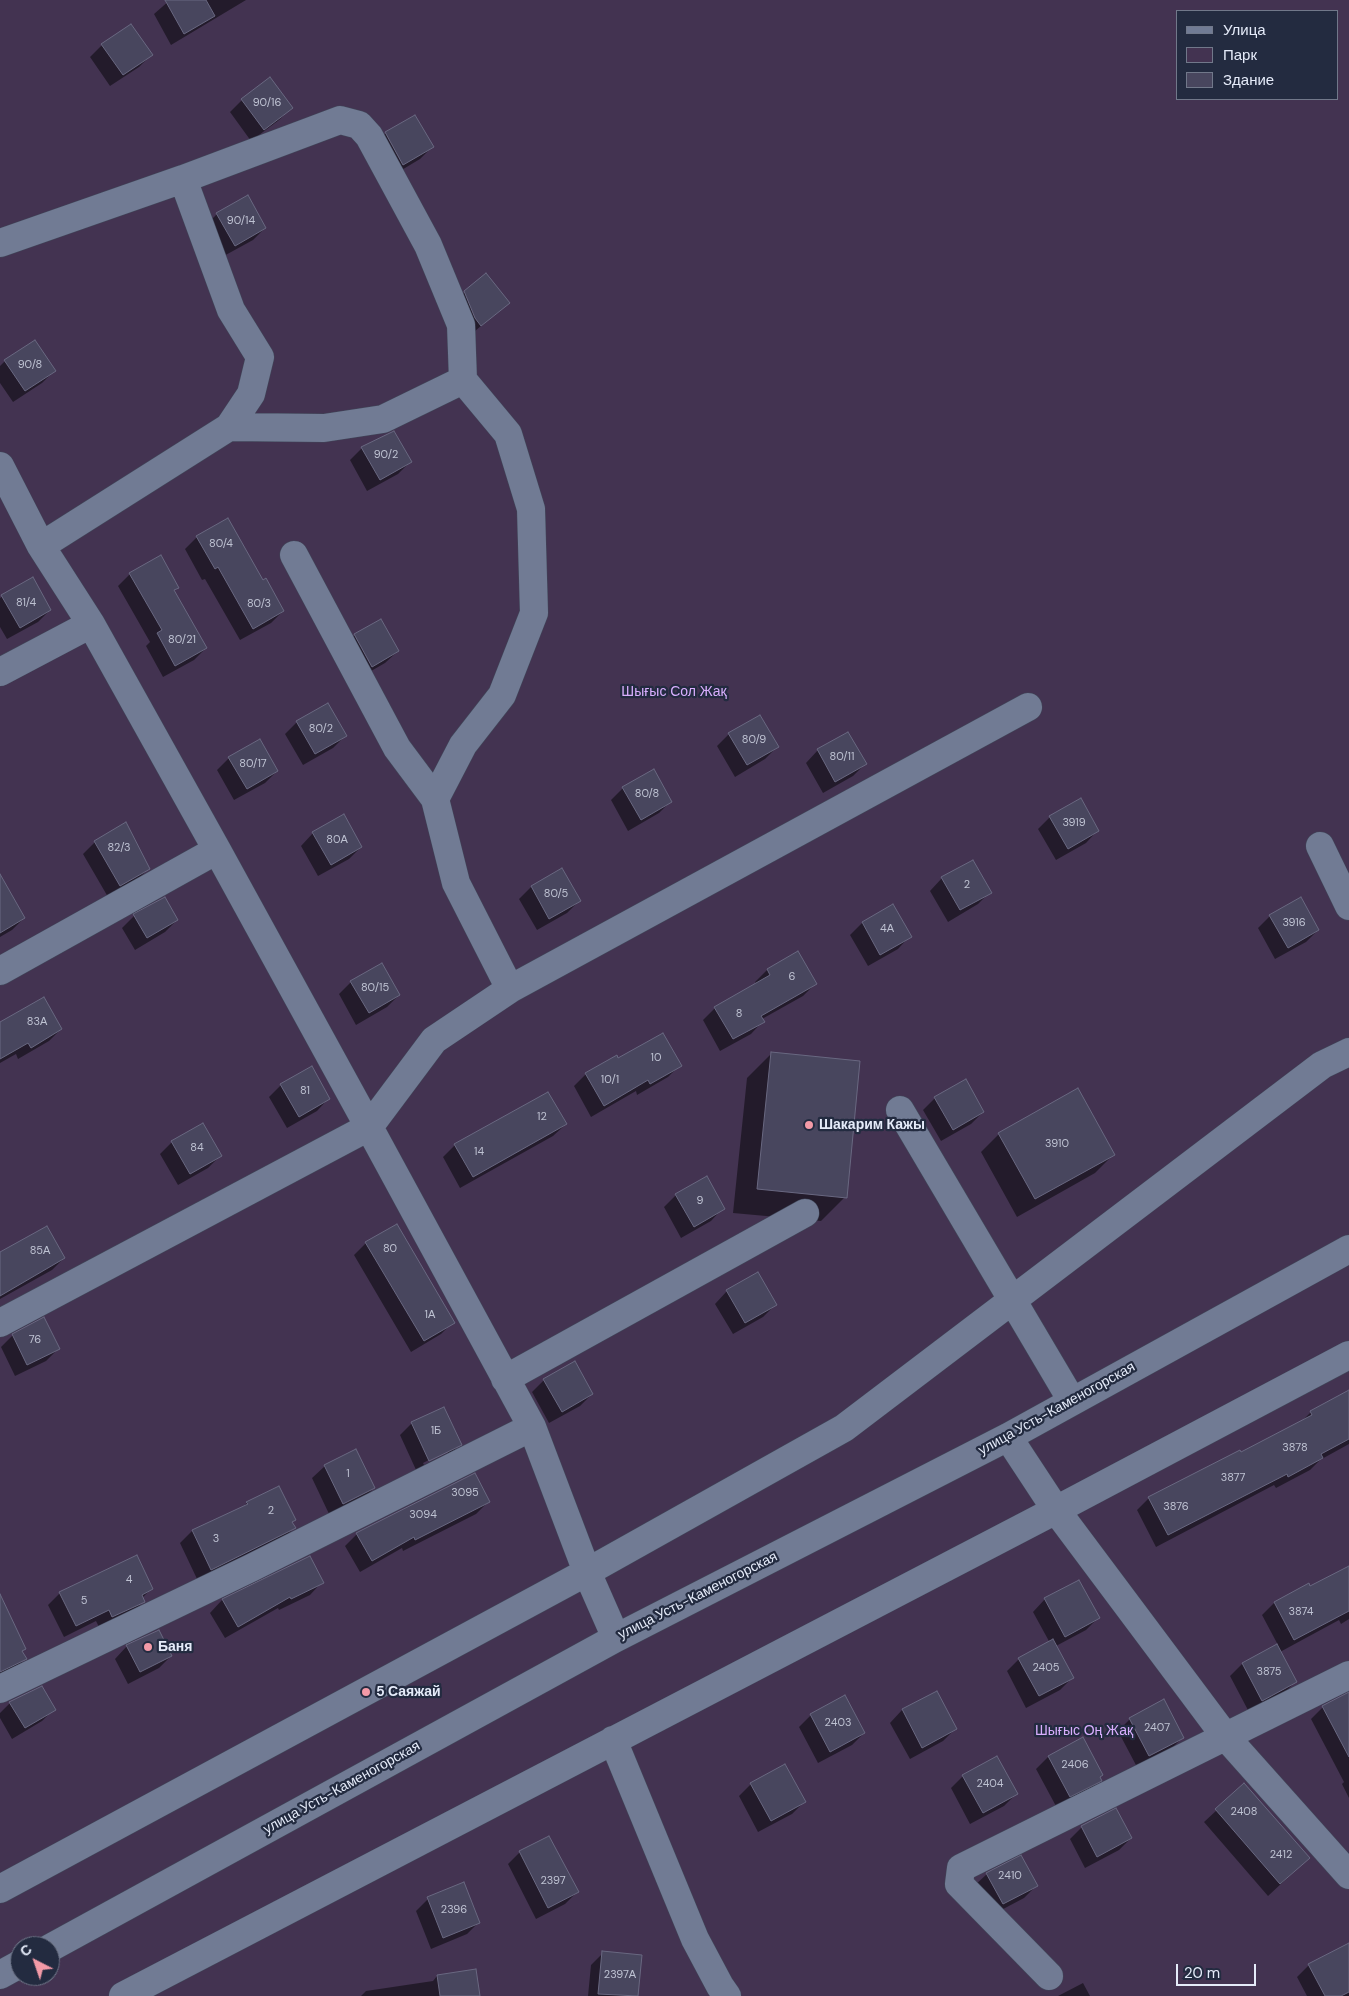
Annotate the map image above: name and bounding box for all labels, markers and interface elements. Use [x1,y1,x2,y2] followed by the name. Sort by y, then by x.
[1176,10,1339,100] legend
[1223,20,1266,40] text: Улица
[1223,45,1257,65] text: Парк
[1223,70,1274,90] text: Здание
[253,96,281,110] house number: 90/16
[227,214,255,228] house number: 90/14
[18,358,42,372] house number: 90/8
[374,448,398,462] house number: 90/2
[209,537,233,551] house number: 80/4
[16,596,36,610] house number: 81/4
[247,597,271,611] house number: 80/3
[168,633,196,647] house number: 80/21
[621,684,727,700] park label: Шығыс Сол Жақ
[309,722,333,736] house number: 80/2
[742,733,766,747] house number: 80/9
[830,750,854,764] house number: 80/11
[239,757,267,771] house number: 80/17
[635,787,659,801] house number: 80/8
[1062,816,1086,830] house number: 3919
[326,833,348,847] house number: 80А
[107,841,131,855] house number: 82/3
[964,878,970,892] house number: 2
[544,887,568,901] house number: 80/5
[1282,916,1306,930] house number: 3916
[880,922,894,936] house number: 4А
[789,970,795,984] house number: 6
[361,981,389,995] house number: 80/15
[736,1007,742,1021] house number: 8
[27,1015,47,1029] house number: 83А
[651,1051,661,1065] house number: 10
[601,1073,619,1087] house number: 10/1
[300,1084,310,1098] house number: 81
[537,1110,547,1124] house number: 12
[819,1117,925,1133] place label: Шакарим Кажы
[803,1119,815,1131] marker: Шакарим Кажы
[1045,1137,1069,1151] house number: 3910
[190,1141,204,1155] house number: 84
[474,1145,484,1159] house number: 14
[697,1194,703,1208] house number: 9
[383,1242,397,1256] house number: 80
[30,1244,50,1258] house number: 85А
[425,1308,435,1322] house number: 1А
[29,1333,41,1347] house number: 76
[976,1359,1138,1459] street label: улица Усть-Каменогорская
[431,1424,441,1438] house number: 1Б
[1282,1441,1308,1455] house number: 3878
[346,1467,350,1481] house number: 1
[1221,1471,1245,1485] house number: 3877
[451,1486,479,1500] house number: 3095
[1163,1500,1189,1514] house number: 3876
[268,1504,274,1518] house number: 2
[409,1508,437,1522] house number: 3094
[213,1532,219,1546] house number: 3
[616,1548,780,1644] street label: улица Усть-Каменогорская
[126,1573,132,1587] house number: 4
[81,1594,87,1608] house number: 5
[1289,1605,1313,1619] house number: 3874
[158,1639,192,1655] place label: Баня
[142,1641,154,1653] marker: Баня
[1032,1661,1060,1675] house number: 2405
[1256,1665,1282,1679] house number: 3875
[376,1684,441,1700] place label: 5 Саяжай
[360,1686,372,1698] marker: 5 Саяжай
[825,1716,851,1730] house number: 2403
[1144,1721,1170,1735] house number: 2407
[1035,1723,1133,1739] park label: Шығыс Оң Жақ
[261,1738,423,1838] street label: улица Усть-Каменогорская
[1061,1758,1089,1772] house number: 2406
[976,1777,1004,1791] house number: 2404
[1230,1805,1258,1819] house number: 2408
[1270,1848,1292,1862] house number: 2412
[998,1869,1022,1883] house number: 2410
[540,1874,566,1888] house number: 2397
[441,1903,467,1917] house number: 2396
[10,1936,60,1986] north arrow
[16,1940,36,1961] text: С
[1179,1954,1259,1986] scale bar
[1184,1963,1220,1983] text: 20 m
[604,1968,636,1982] house number: 2397А

